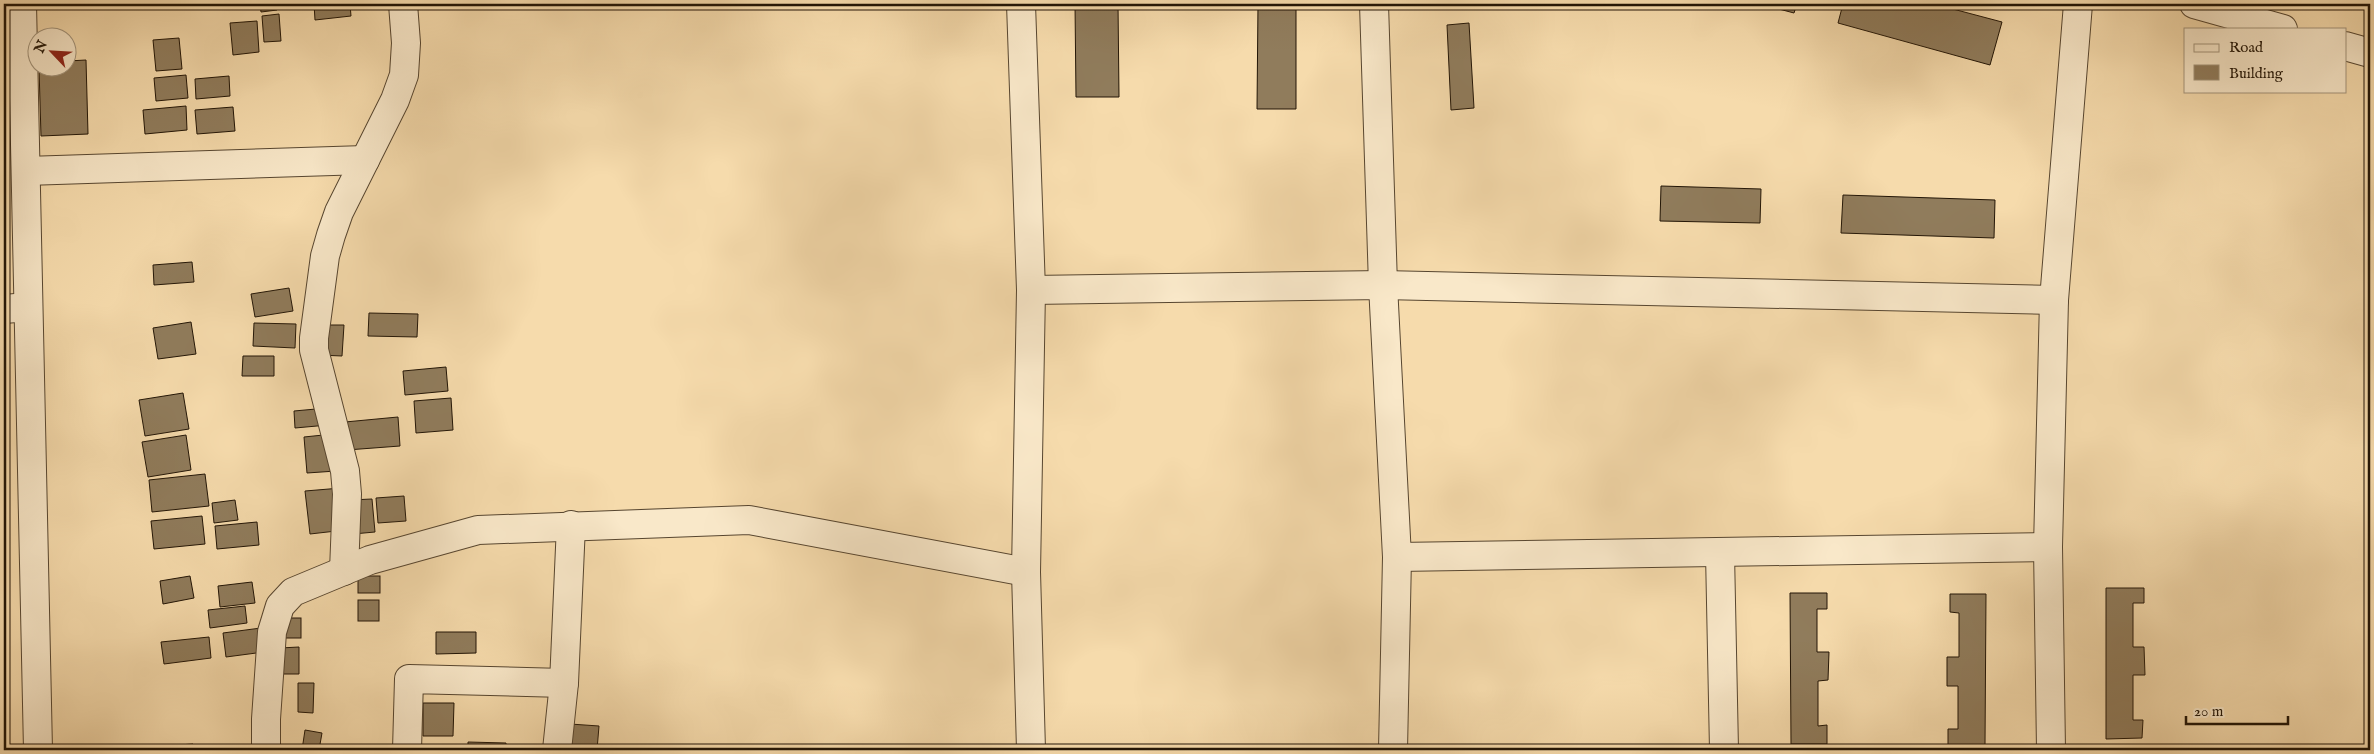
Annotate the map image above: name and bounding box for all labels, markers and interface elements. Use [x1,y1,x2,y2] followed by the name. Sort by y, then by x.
[28,28,78,78] north arrow
[2184,28,2346,92] legend
[30,38,52,57] text: N
[2229,38,2264,57] text: Road
[2229,64,2284,83] text: Building
[2186,694,2289,726] scale bar
[2194,702,2224,721] text: 20 m

